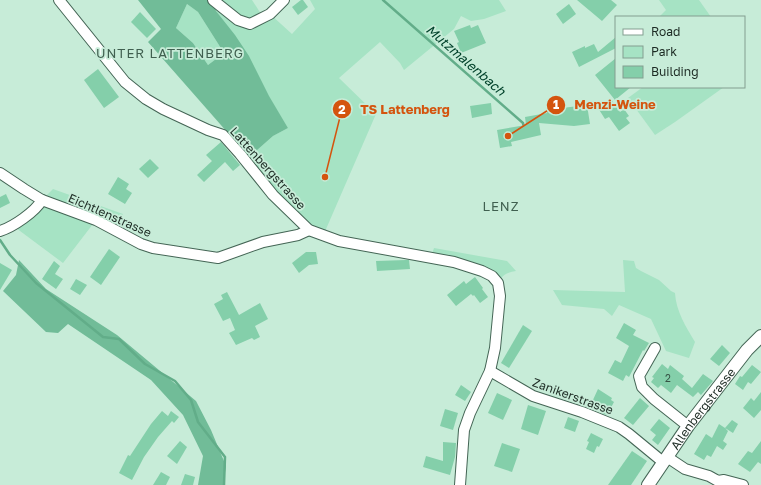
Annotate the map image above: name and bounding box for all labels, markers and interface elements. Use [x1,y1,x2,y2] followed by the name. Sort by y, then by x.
[615,16,745,88] legend
[423,21,510,99] water label: Mutzmalenbach
[651,24,680,39] text: Road
[651,44,677,59] text: Park
[96,45,244,61] district label: UNTER LATTENBERG
[651,64,699,79] text: Building
[546,92,663,117] callout: Menzi-Weine
[574,96,656,112] text: Menzi-Weine
[332,97,457,122] callout: TS Lattenberg
[553,97,559,112] text: 1
[360,101,450,117] text: TS Lattenberg
[338,102,346,117] text: 2
[227,124,309,212] street label: Lattenbergstrasse
[66,190,154,240] street label: Eichtlenstrasse
[482,198,520,214] district label: LENZ
[667,365,738,452] street label: Allenbergstrasse
[665,372,671,384] house number: 2
[531,374,616,418] street label: Zanikerstrasse

